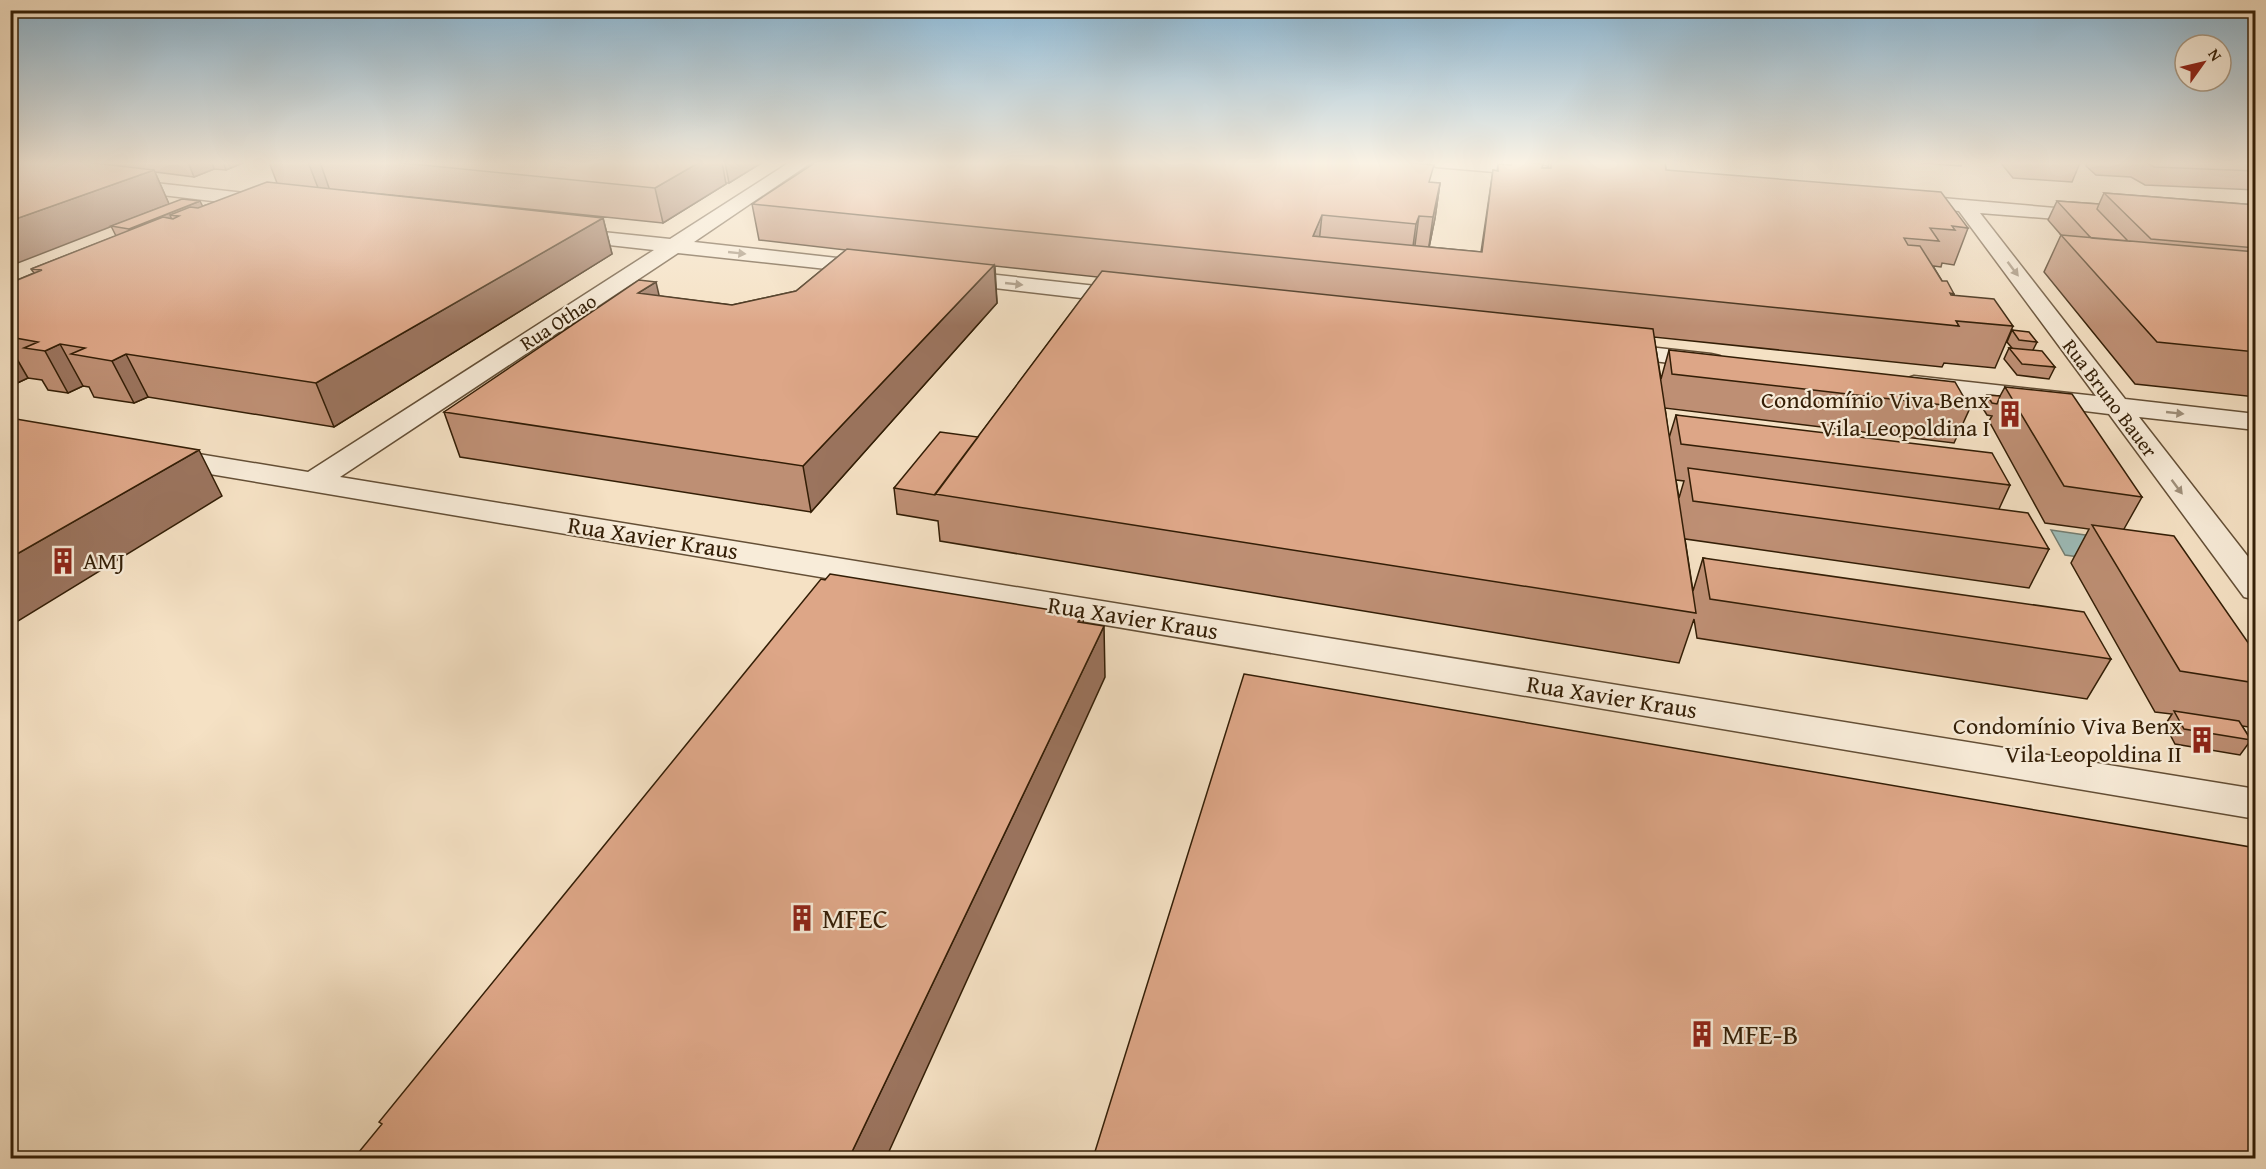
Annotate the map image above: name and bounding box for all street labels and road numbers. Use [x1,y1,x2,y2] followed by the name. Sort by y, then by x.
[514,286,602,357] street label: Rua Othao
[2056,332,2165,463] street label: Rua Bruno Bauer
[565,507,741,568] street label: Rua Xavier Kraus
[1045,587,1221,648] street label: Rua Xavier Kraus
[1524,666,1700,727] street label: Rua Xavier Kraus

